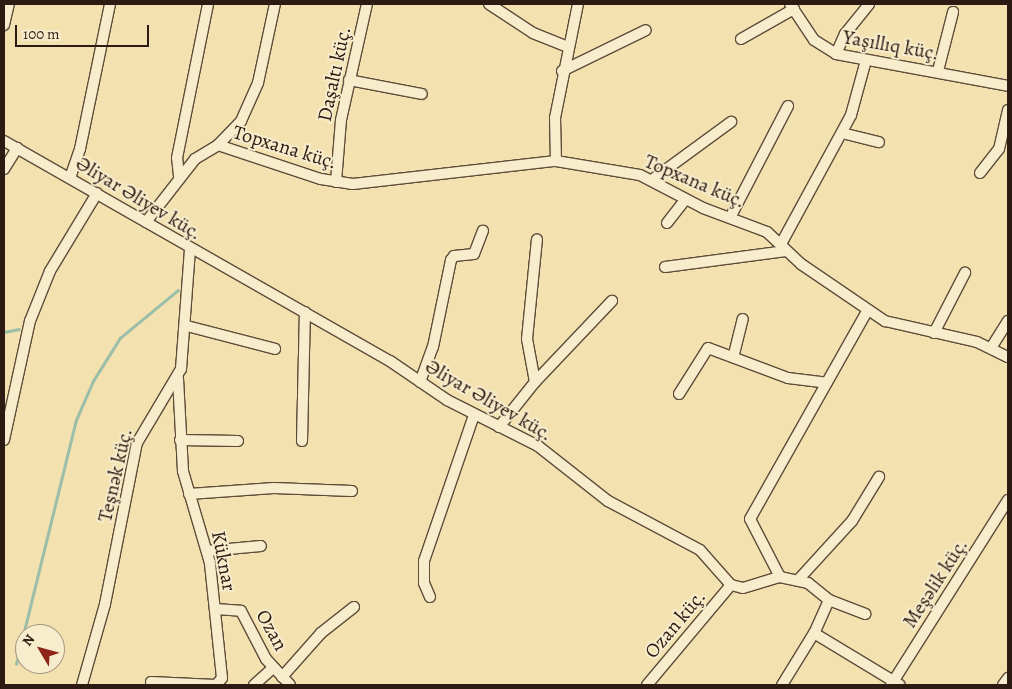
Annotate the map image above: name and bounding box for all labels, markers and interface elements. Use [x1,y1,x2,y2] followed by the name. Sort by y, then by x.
[18,15,151,47] scale bar
[23,24,60,44] text: 100 m
[312,24,356,124] street label: Daşaltı küç.
[841,25,941,65] street label: Yaşıllıq küç.
[230,120,340,174] street label: Topxana küç.
[641,149,749,213] street label: Topxana küç.
[72,151,206,245] street label: Əliyar Əliyev küç.
[421,354,557,446] street label: Əliyar Əliyev küç.
[93,426,137,524] street label: Teşnək küç.
[206,529,242,593] street label: Küknar
[897,534,973,632] street label: Meşəlik küç.
[639,585,711,663] street label: Ozan küç.
[251,605,293,655] street label: Ozan
[15,624,65,674] north arrow
[18,630,39,650] text: N

